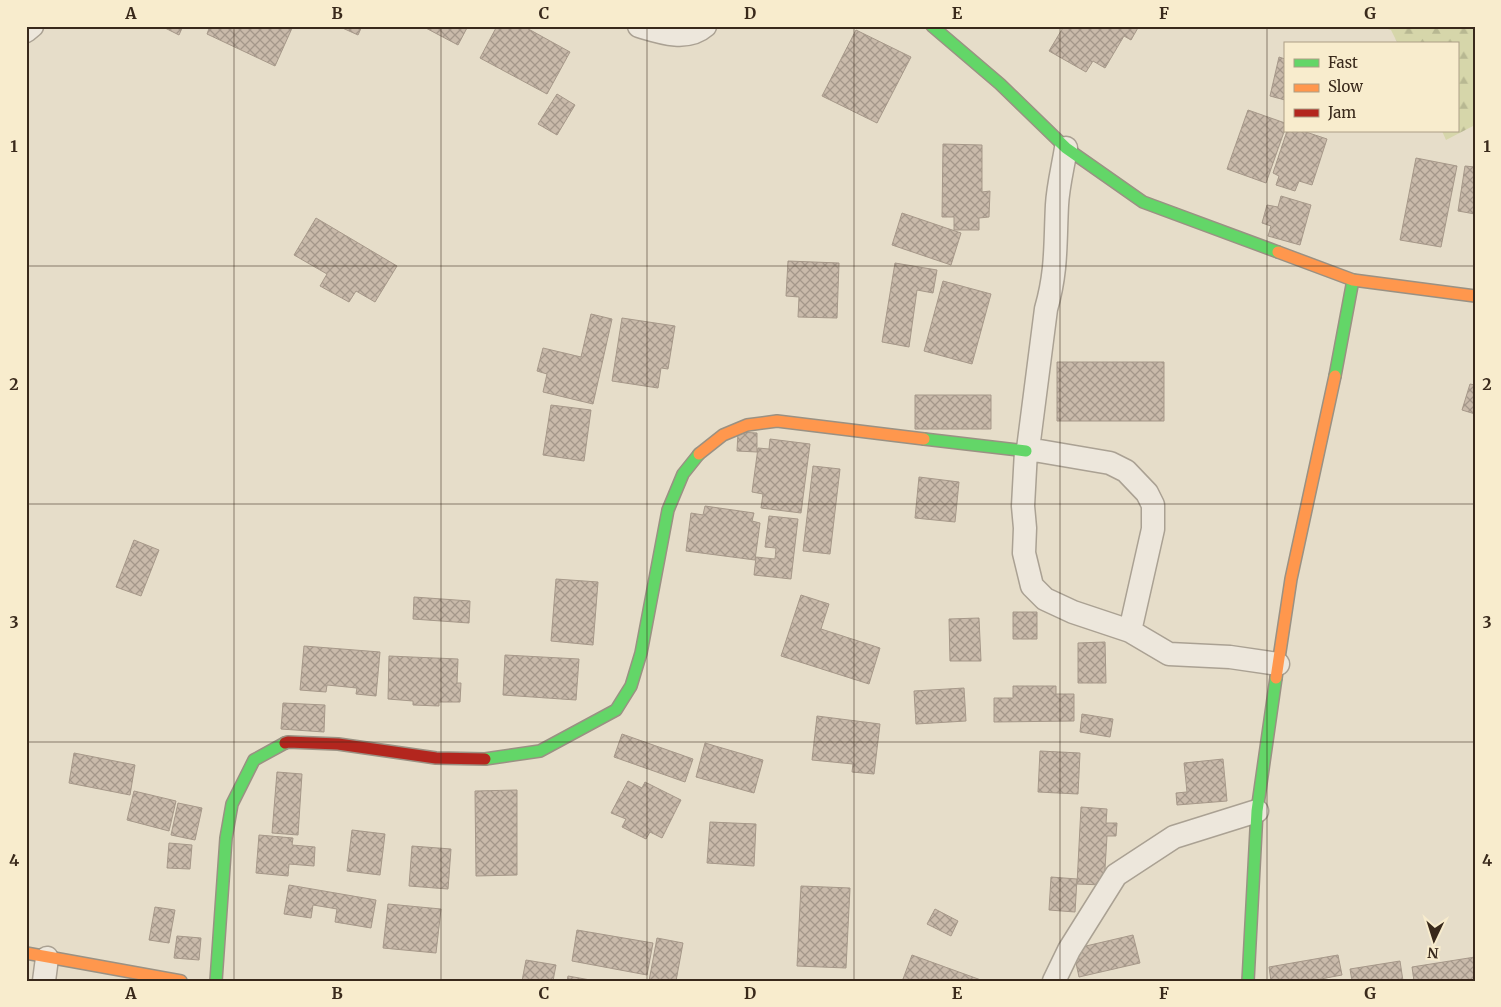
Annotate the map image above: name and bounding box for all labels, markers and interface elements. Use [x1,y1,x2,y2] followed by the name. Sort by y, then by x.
[124,3,137,23] text: A
[331,3,343,23] text: B
[539,3,549,23] text: C
[744,3,756,23] text: D
[952,3,963,23] text: E
[1159,3,1169,23] text: F
[1364,3,1376,23] text: G
[1284,42,1458,132] legend
[1328,53,1358,72] text: Fast
[1328,77,1363,96] text: Slow
[1327,103,1356,122] text: Jam
[10,136,18,156] text: 1
[1483,136,1491,156] text: 1
[9,374,19,394] text: 2
[1482,374,1492,394] text: 2
[9,612,19,632] text: 3
[1482,612,1492,632] text: 3
[9,850,19,870] text: 4
[1482,850,1492,870] text: 4
[1408,914,1458,964] north arrow
[1427,944,1439,962] text: N
[124,983,137,1003] text: A
[331,983,343,1003] text: B
[539,983,549,1003] text: C
[744,983,756,1003] text: D
[952,983,963,1003] text: E
[1159,983,1169,1003] text: F
[1364,983,1376,1003] text: G

